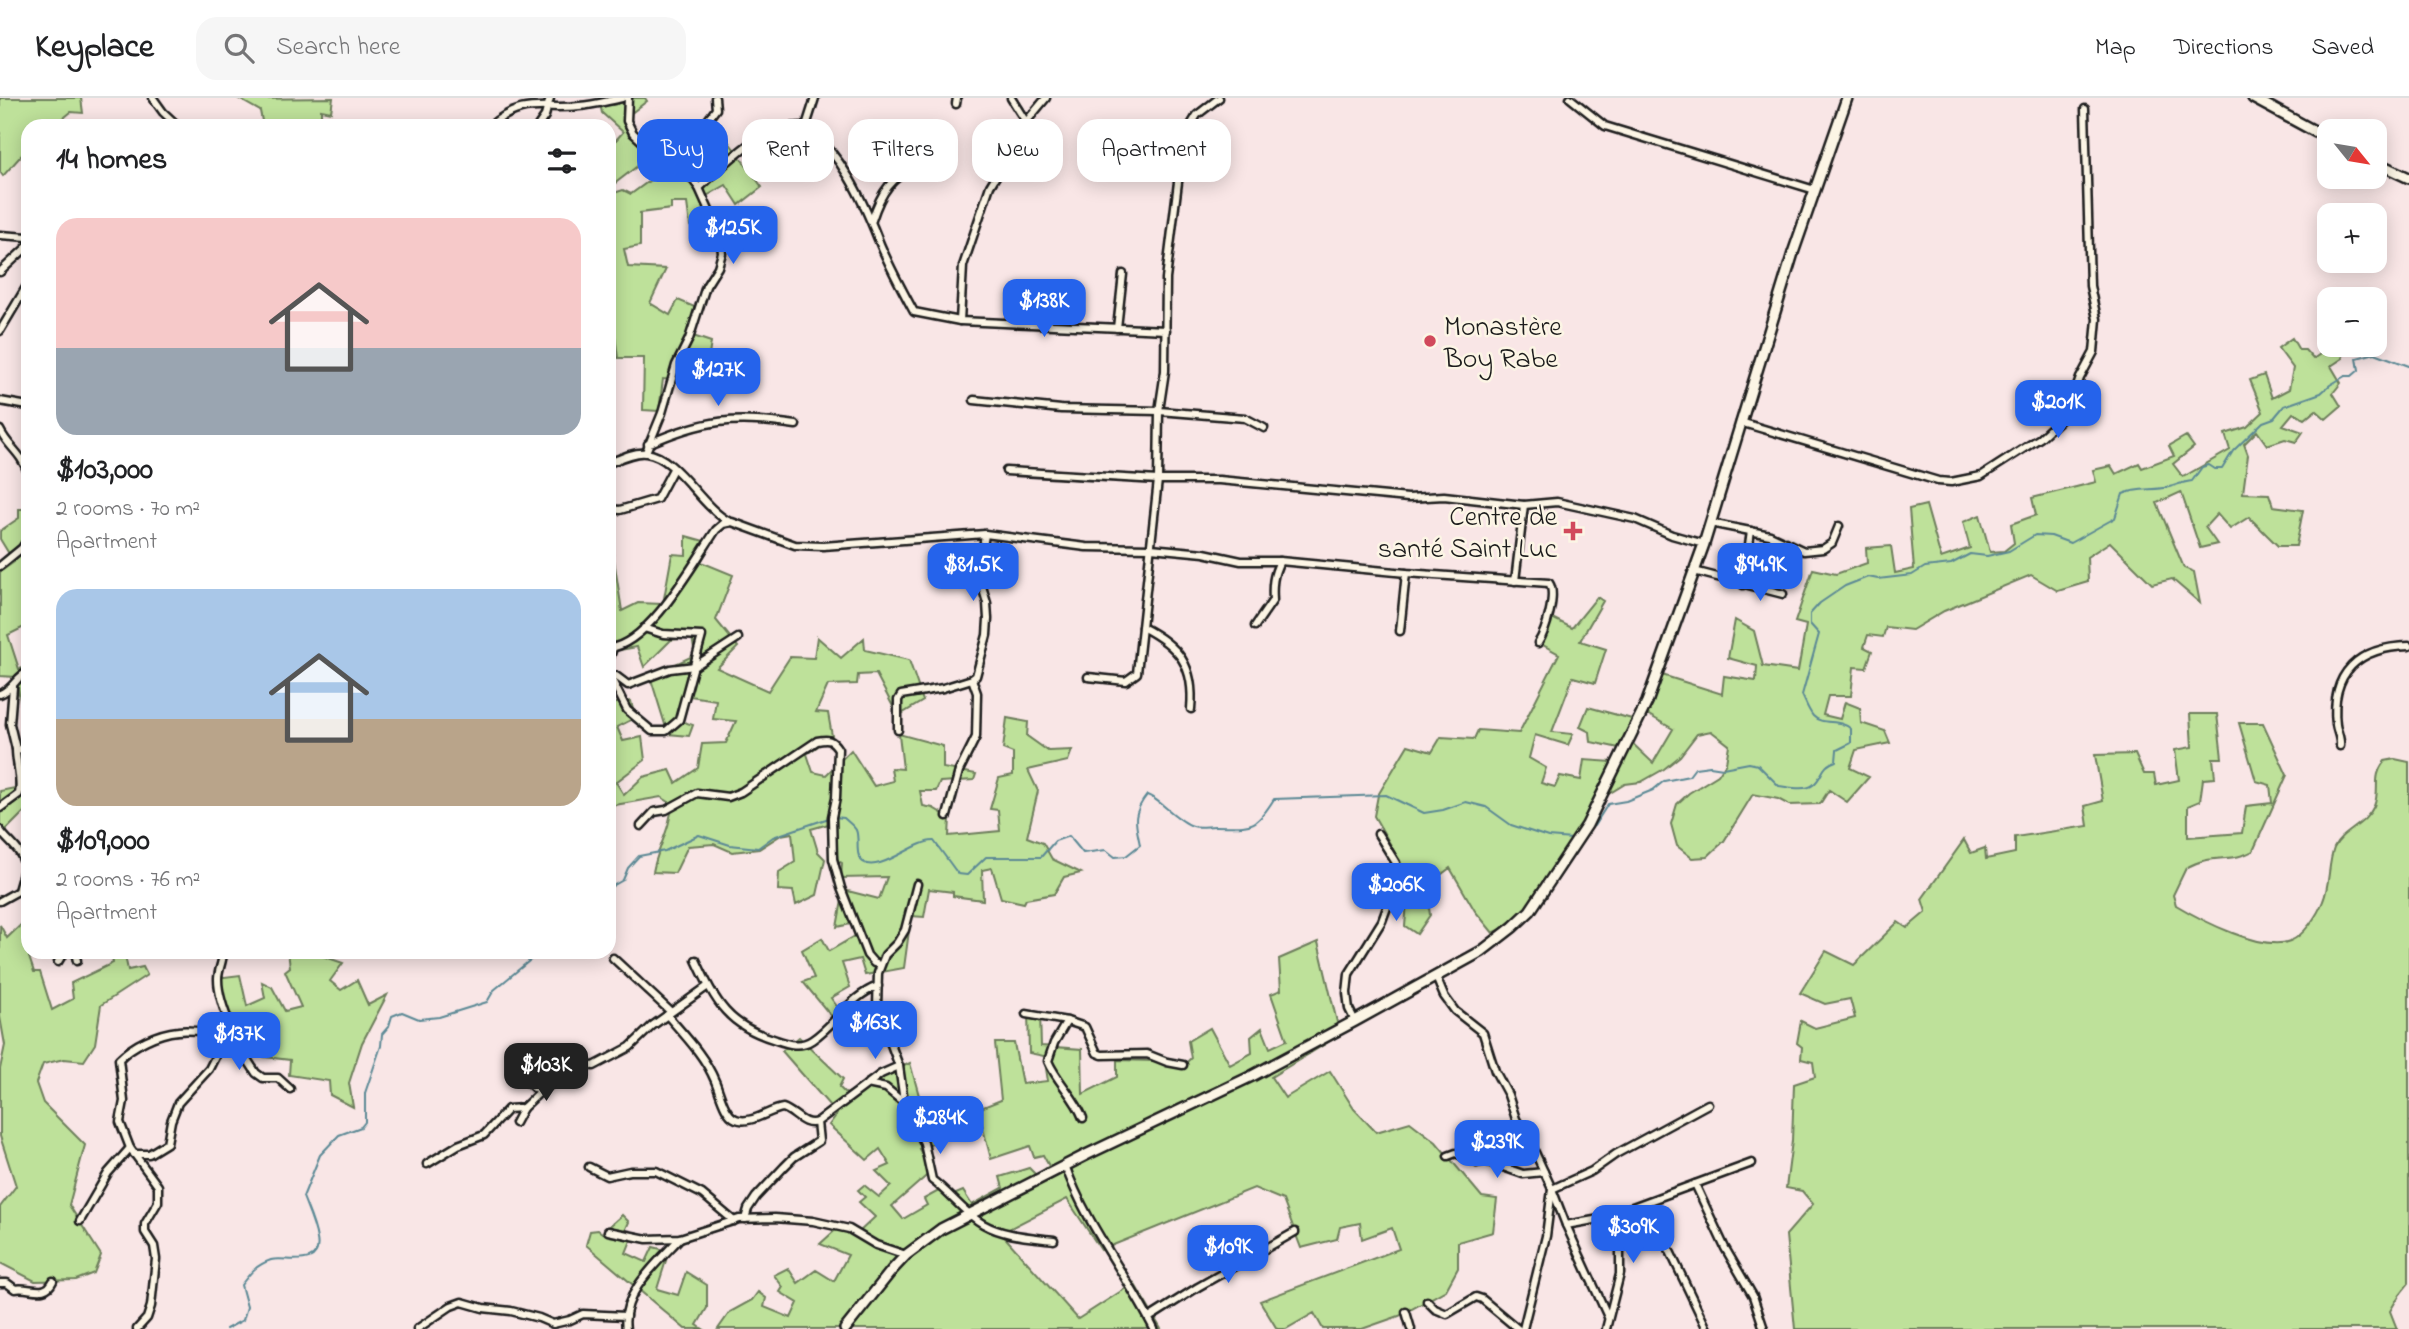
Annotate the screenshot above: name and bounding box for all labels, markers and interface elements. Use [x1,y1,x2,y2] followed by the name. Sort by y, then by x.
[196,17,686,80] search box
[35,24,154,72] text: Keyplace
[220,29,258,67] icon: search
[276,29,400,67] text: Search here
[2095,31,2136,66] text: Map
[2174,31,2273,66] text: Directions
[2311,31,2374,66] text: Saved
[637,119,728,182] chip: Buy
[742,119,834,182] chip: Rent
[848,119,958,182] chip: Filters
[972,119,1063,182] chip: New
[1077,119,1231,182] chip: Apartment
[2317,119,2387,189] north arrow
[2317,119,2387,357] map controls
[56,139,167,183] text: 14 homes
[543,142,581,180] icon: filters
[2317,203,2387,273] button: +
[684,206,782,266] pin: $125K
[705,212,761,245] text: $125K
[256,264,382,390] icon: home
[995,280,1093,339] pin: $138K
[1019,285,1069,318] text: $138K
[2317,287,2387,357] button: −
[1443,308,1562,381] place label: Monastère Boy Rabe
[1422,333,1438,349] marker: Monastère Boy Rabe
[669,348,767,408] pin: $127K
[691,354,745,387] text: $127K
[2009,380,2107,440] pin: $201K
[2031,386,2085,419] text: $201K
[56,449,153,493] text: $103,000
[56,493,200,526] text: 2 rooms · 70 m²
[1378,498,1558,571] place label: Centre de santé Saint Luc
[1563,521,1583,541] marker: Centre de santé Saint Luc
[56,526,157,559] text: Apartment
[916,544,1030,603] pin: $81.5K
[1703,544,1817,603] pin: $94.9K
[944,549,1002,582] text: $81.5K
[1733,549,1787,582] text: $94.9K
[256,635,382,761] icon: home
[56,820,150,864] text: $109,000
[56,864,200,897] text: 2 rooms · 76 m²
[1347,864,1445,923] pin: $206K
[1368,869,1424,902] text: $206K
[56,897,157,930] text: Apartment
[826,1002,924,1061] pin: $163K
[849,1007,901,1040] text: $163K
[190,1012,288,1072] pin: $137K
[213,1018,265,1051] text: $137K
[497,1044,595,1103] pin: $103K
[520,1049,572,1082] text: $103K
[891,1096,989,1156] pin: $284K
[913,1102,967,1135] text: $284K
[1448,1121,1546,1180] pin: $239K
[1471,1126,1523,1159] text: $239K
[1584,1206,1682,1265] pin: $309K
[1607,1211,1659,1244] text: $309K
[1179,1226,1277,1285] pin: $109K
[1203,1231,1253,1264] text: $109K

